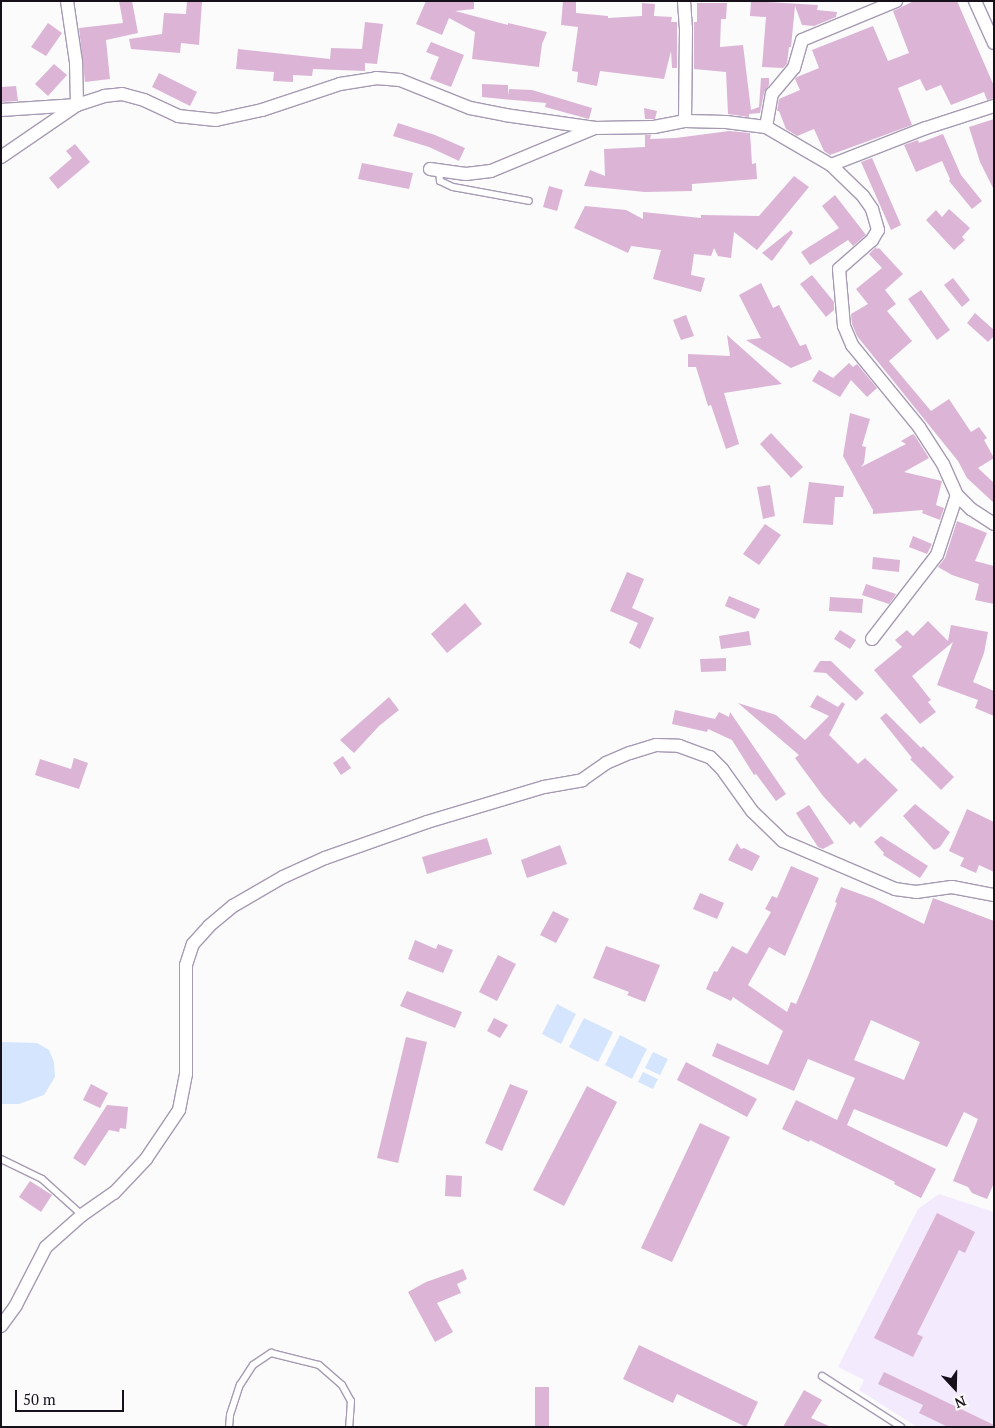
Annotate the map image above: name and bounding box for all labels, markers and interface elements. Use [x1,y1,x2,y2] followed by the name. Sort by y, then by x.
[930,1363,980,1413] north arrow
[18,1380,126,1412] scale bar
[23,1389,56,1409] text: 50 m
[952,1392,969,1413] text: N

